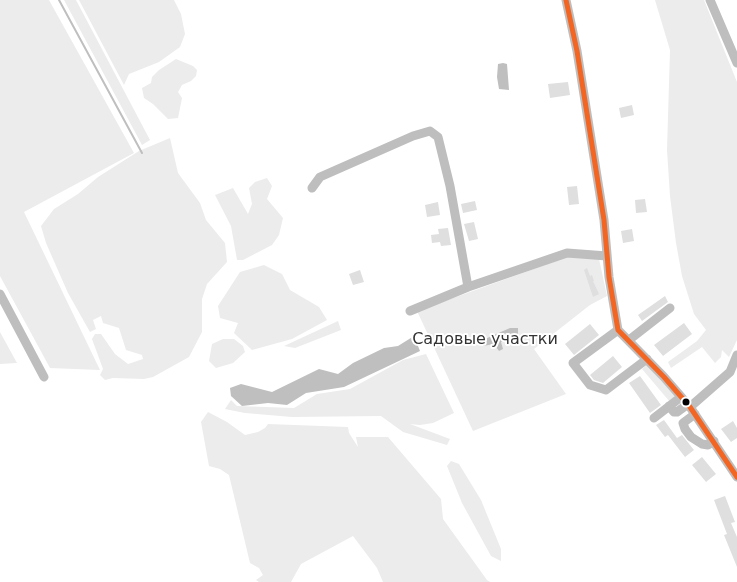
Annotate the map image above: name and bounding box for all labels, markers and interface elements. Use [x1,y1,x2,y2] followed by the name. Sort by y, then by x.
[412,330,558,350] park label: Садовые участки
[681,397,691,407] unlabelled marker

